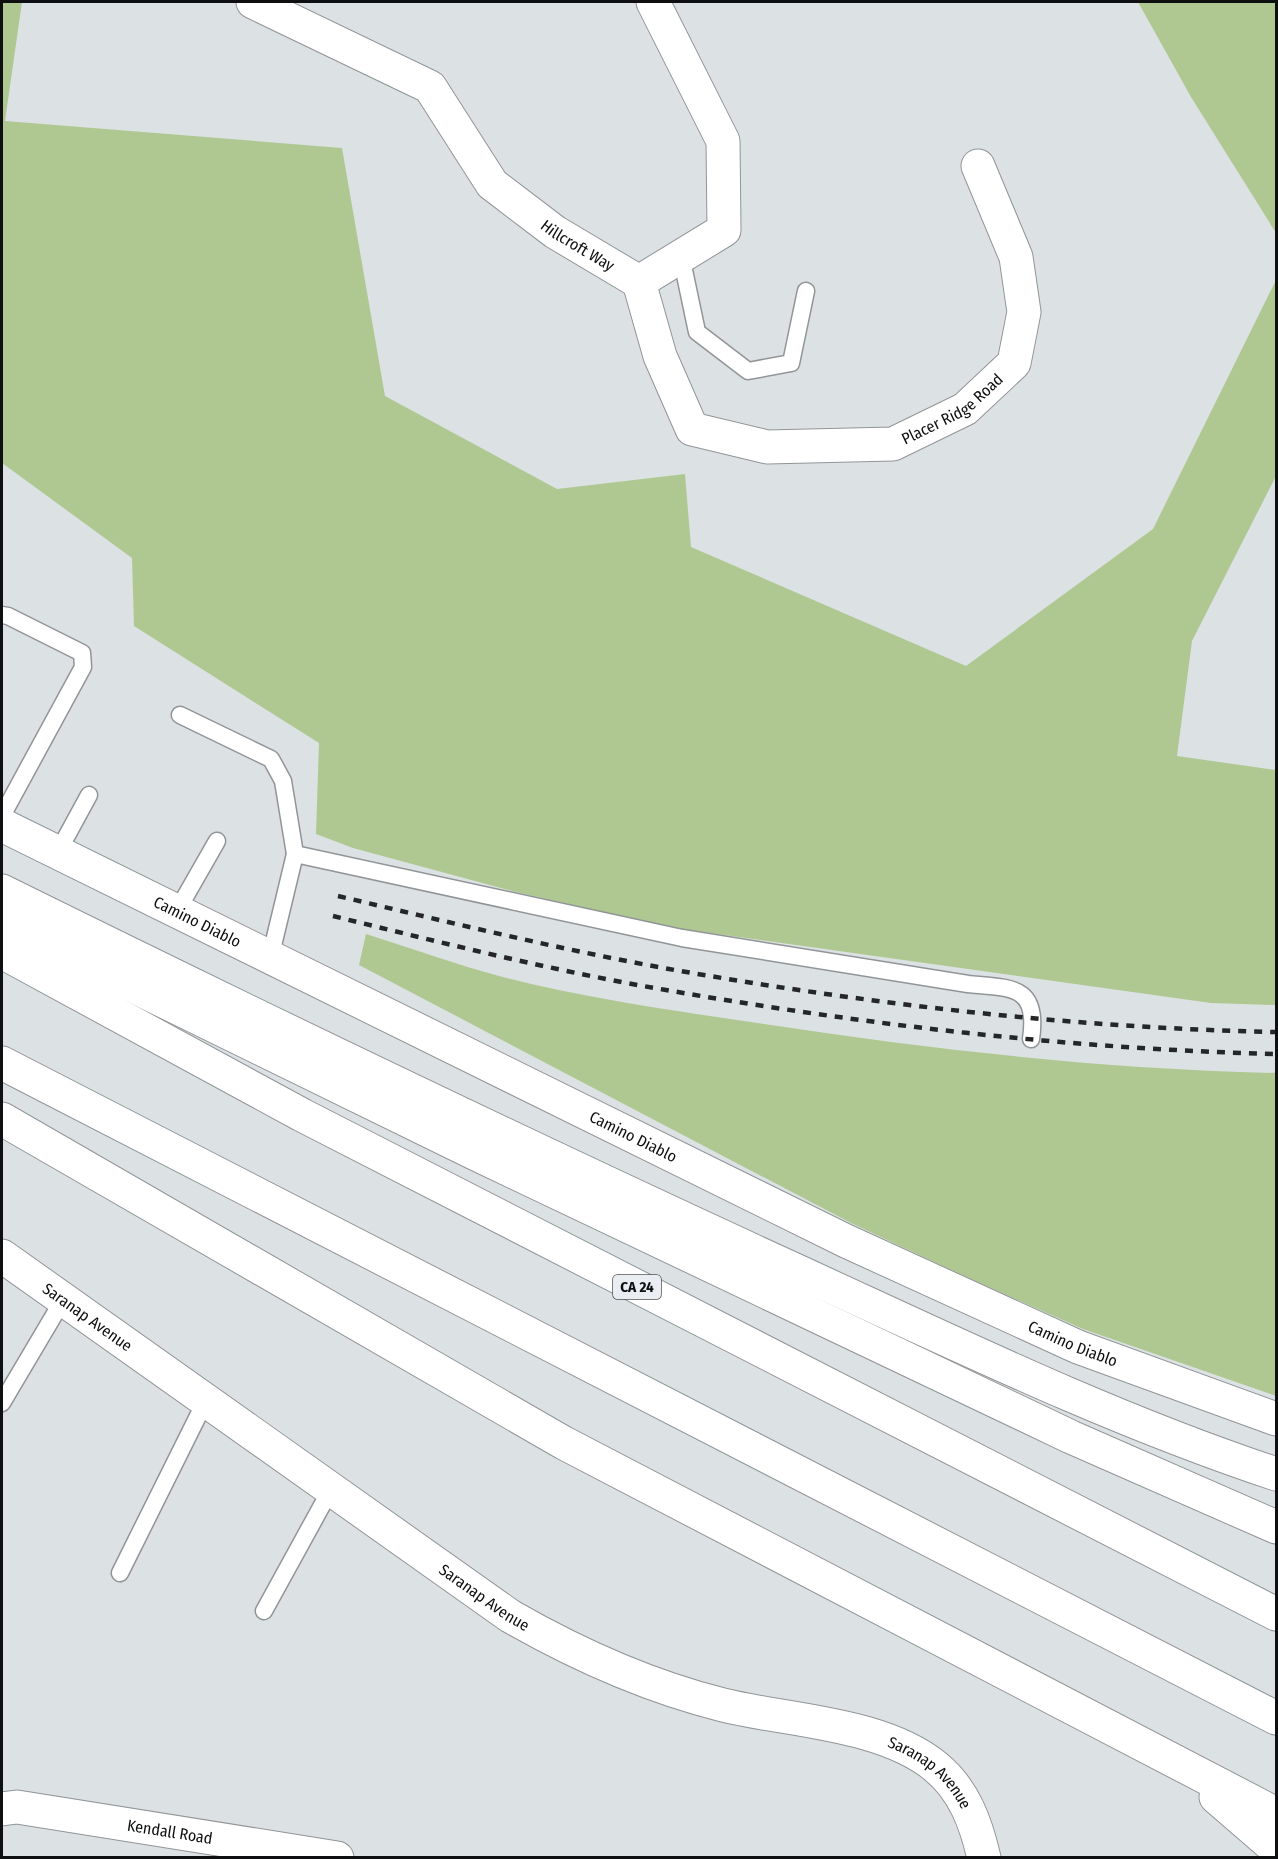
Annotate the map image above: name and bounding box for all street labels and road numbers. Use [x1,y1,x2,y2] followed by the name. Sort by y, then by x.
[537,216,619,276] street label: Hillcroft Way
[898,370,1007,448] street label: Placer Ridge Road
[150,892,244,951] street label: Camino Diablo
[586,1107,680,1166] street label: Camino Diablo
[613,1275,661,1299] road number: CA 24
[39,1279,136,1355] street label: Saranap Avenue
[1025,1317,1120,1371] street label: Camino Diablo
[435,1560,533,1635] street label: Saranap Avenue
[885,1732,975,1812] street label: Saranap Avenue
[126,1816,214,1848] street label: Kendall Road

